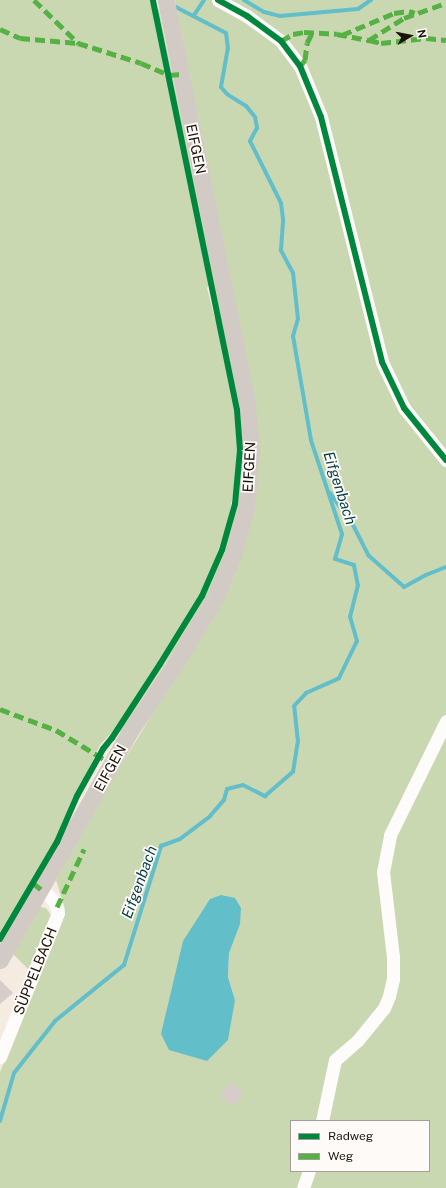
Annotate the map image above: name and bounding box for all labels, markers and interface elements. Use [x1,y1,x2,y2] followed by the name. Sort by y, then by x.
[390,16,430,56] north arrow
[415,29,428,39] text: N
[183,122,209,176] street label: EIFGEN
[239,441,259,493] street label: EIFGEN
[320,449,360,527] water label: Eifgenbach
[90,742,130,794] street label: EIFGEN
[118,843,160,921] water label: Eifgenbach
[10,925,60,1017] street label: SÜPPELBACH
[290,1120,430,1172] legend
[328,1129,373,1143] text: Radweg
[328,1149,353,1163] text: Weg

